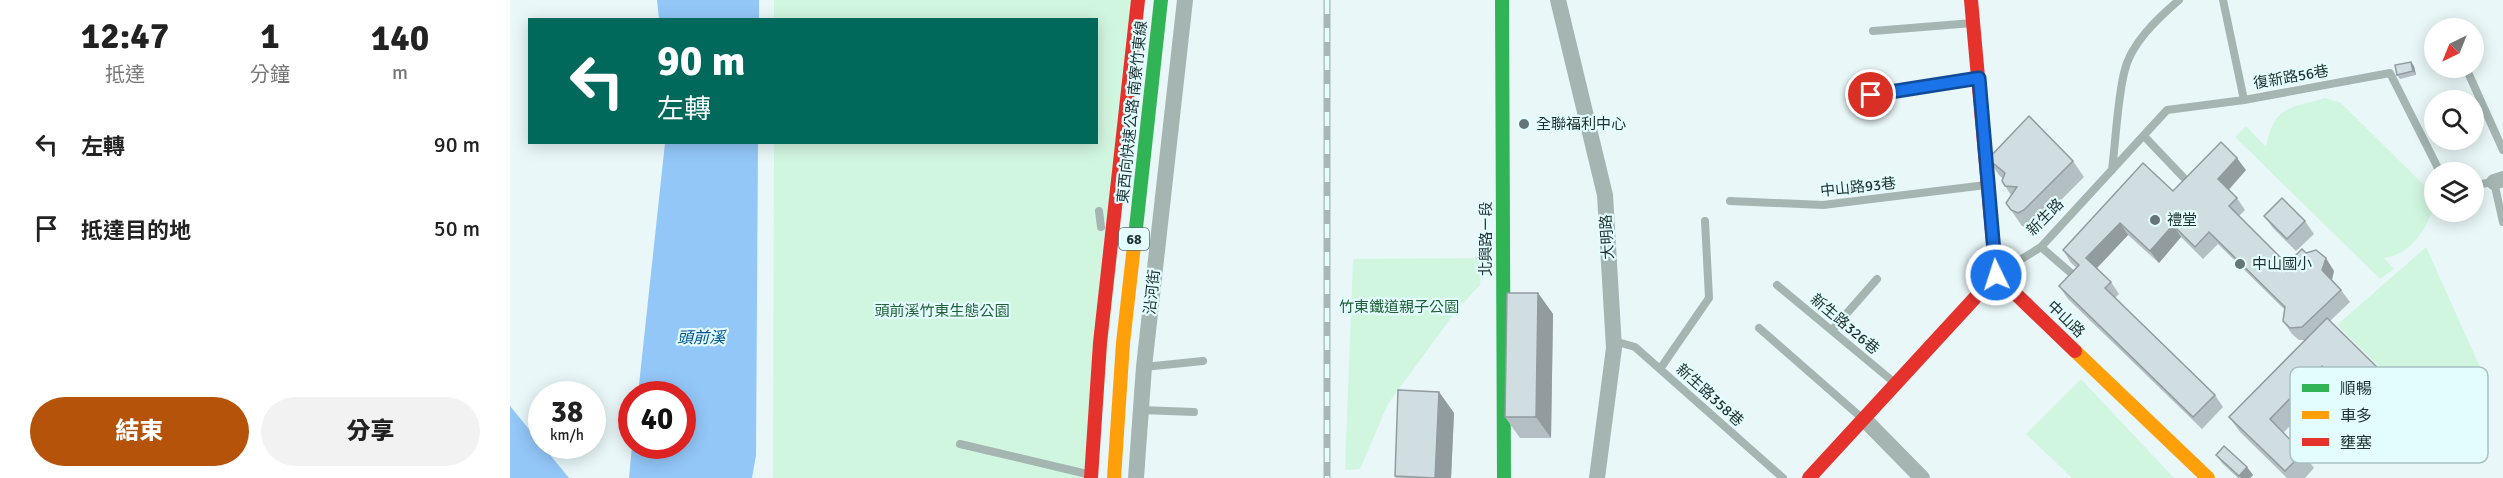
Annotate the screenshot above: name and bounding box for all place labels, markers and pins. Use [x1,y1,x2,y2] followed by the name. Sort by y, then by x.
[1845,69,1896,120] pin
[1536,115,1626,133] place label: 全聯福利中心
[1517,117,1531,131] marker: 全聯福利中心
[2167,211,2197,229] place label: 禮堂
[2148,213,2162,227] marker: 禮堂
[2252,255,2312,273] place label: 中山國小
[2233,257,2247,271] marker: 中山國小

